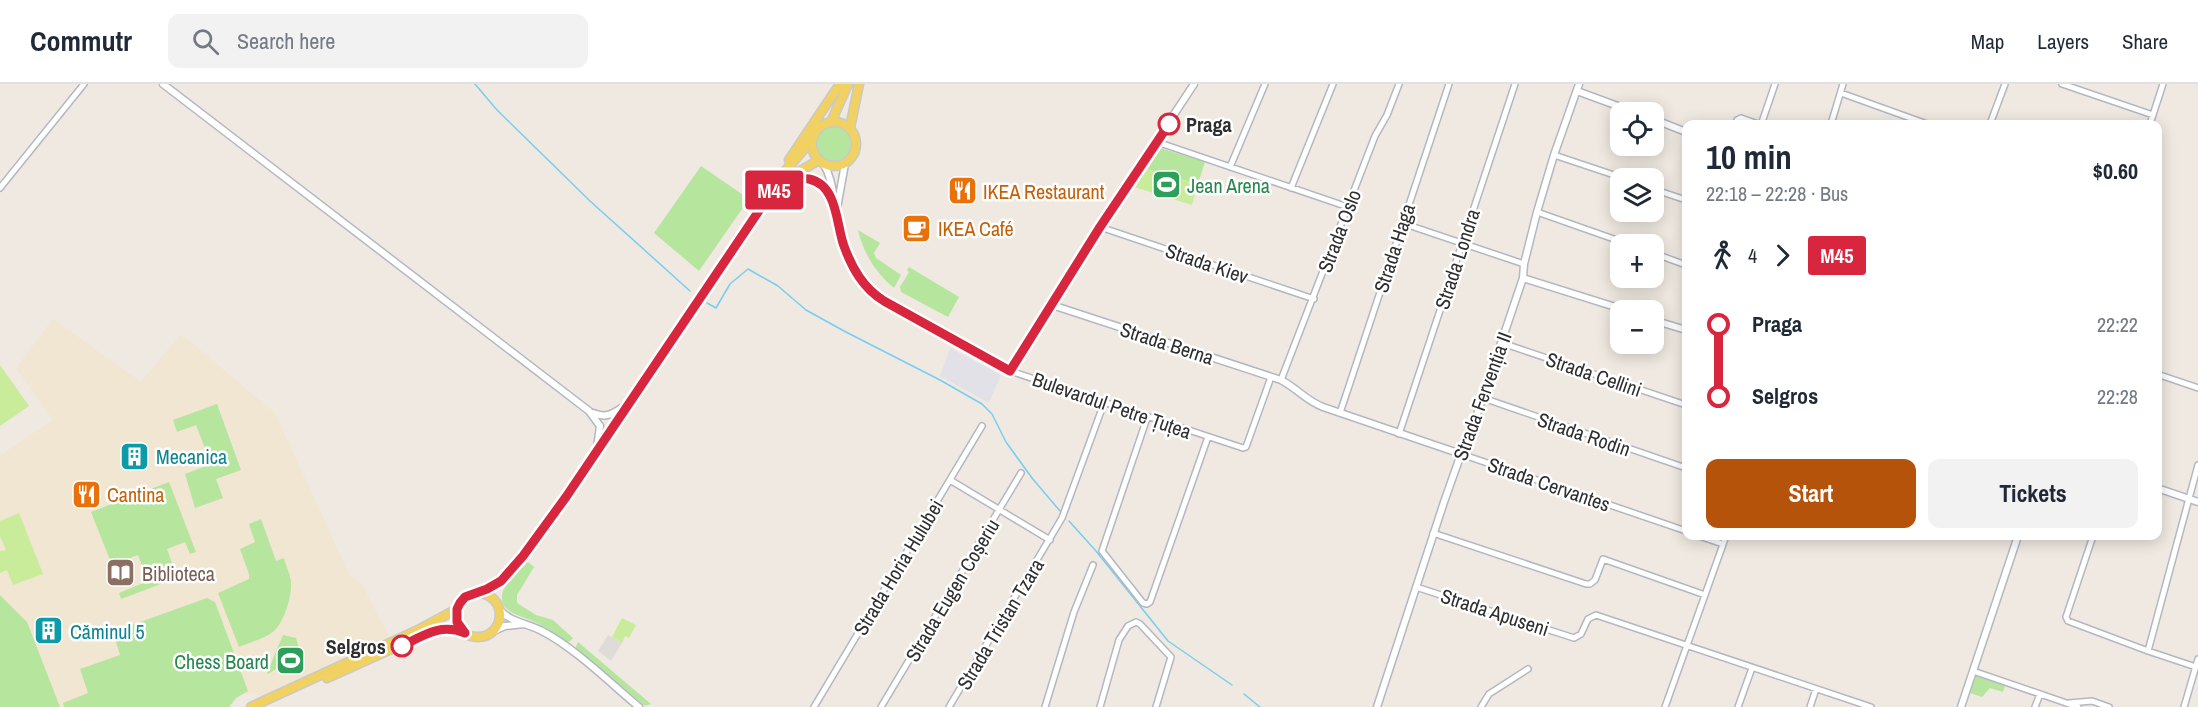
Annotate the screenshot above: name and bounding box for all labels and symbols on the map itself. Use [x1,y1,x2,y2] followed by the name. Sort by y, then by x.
[1186,111,1232,138] place label: Praga
[1158,113,1180,135] marker: Praga
[1150,169,1182,201] sports icon: Jean Arena
[740,170,808,210] line badge: M45
[1187,172,1270,199] place label: Jean Arena
[946,175,978,207] restaurant icon: IKEA Restaurant
[983,178,1105,205] place label: IKEA Restaurant
[1311,186,1367,276] street label: Strada Oslo
[1367,200,1421,296] street label: Strada Haga
[1428,205,1486,313] street label: Strada Londra
[901,212,933,244] cafe icon: IKEA Café
[938,215,1014,242] place label: IKEA Café
[1162,236,1253,290] street label: Strada Kiev
[1117,315,1217,371] street label: Strada Berna
[1446,328,1518,464] street label: Strada Fervenția II
[1543,345,1645,403] street label: Strada Cellini
[1029,365,1195,445] street label: Bulevardul Petre Țuțea
[1534,406,1634,462] street label: Strada Rodin
[119,440,151,472] building icon: Mecanica
[156,443,227,470] place label: Mecanica
[1484,450,1614,518] street label: Strada Cervantes
[70,478,102,510] restaurant icon: Cantina
[107,481,164,508] place label: Cantina
[847,494,949,640] street label: Strada Horia Hulubei
[899,513,1005,667] street label: Strada Eugen Coșeriu
[950,553,1050,695] street label: Strada Tristan Tzara
[105,557,137,589] library icon: Biblioteca
[142,560,215,587] place label: Biblioteca
[1437,582,1553,642] street label: Strada Apuseni
[33,615,65,647] building icon: Căminul 5
[70,618,145,645] place label: Căminul 5
[326,633,386,660] place label: Selgros
[391,635,413,657] marker: Selgros
[274,645,306,677] sports icon: Chess Board
[174,648,269,675] place label: Chess Board

